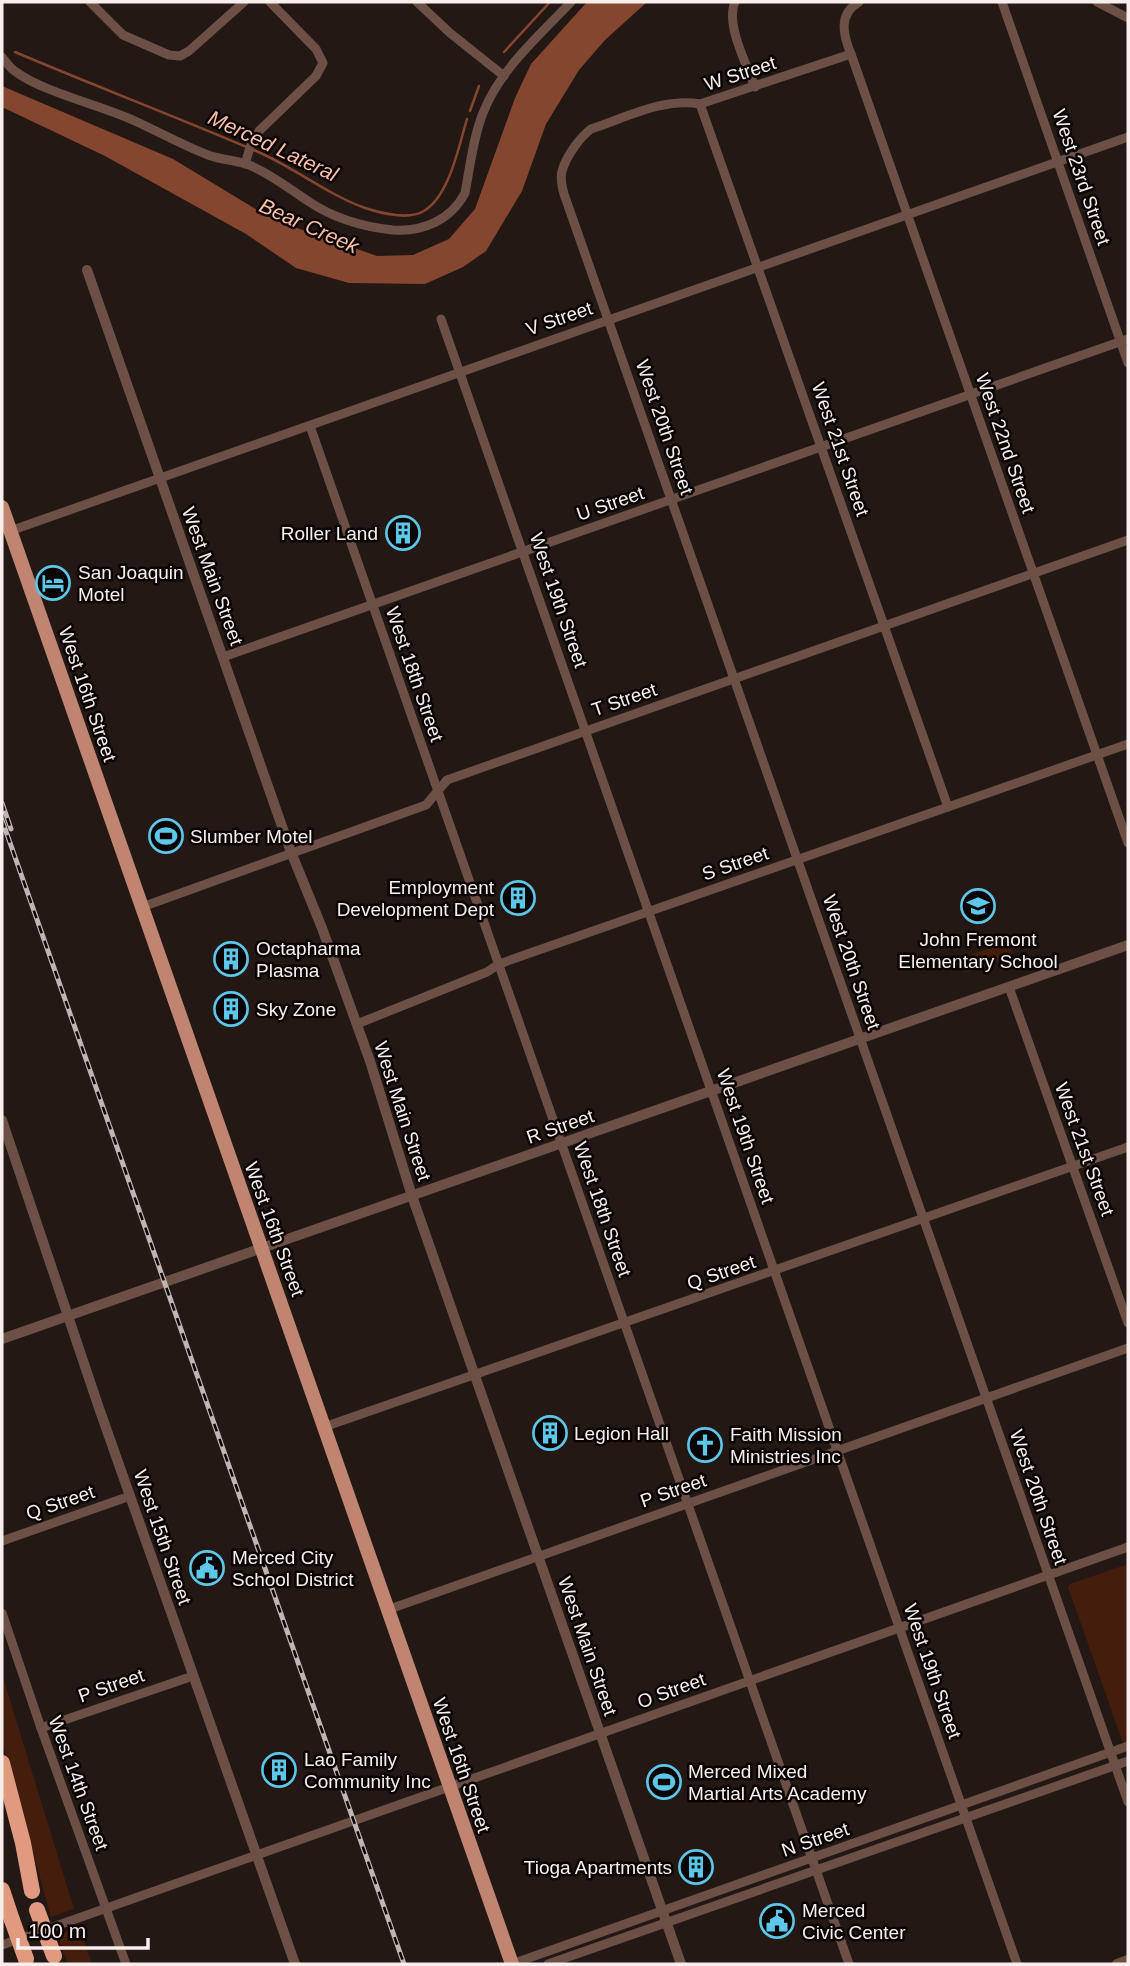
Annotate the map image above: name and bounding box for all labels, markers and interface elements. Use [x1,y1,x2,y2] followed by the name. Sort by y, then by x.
[702,52,779,95] street label: W Street
[205,106,343,186] water label: Merced Lateral
[1048,107,1115,248] street label: West 23rd Street
[256,193,364,258] water label: Bear Creek
[523,297,596,340] street label: V Street
[632,357,698,498] street label: West 20th Street
[972,371,1040,516] street label: West 22nd Street
[808,380,873,519] street label: West 21st Street
[574,482,647,525] street label: U Street
[178,504,248,649] street label: West Main Street
[384,514,422,552] building icon: Roller Land
[281,523,378,544] place label: Roller Land
[526,530,592,671] street label: West 19th Street
[78,562,184,605] place label: San Joaquin Motel
[34,564,72,602] hotel icon: San Joaquin Motel
[382,604,448,745] street label: West 18th Street
[55,624,121,765] street label: West 16th Street
[589,678,660,720] street label: T Street
[147,817,185,855] sports icon: Slumber Motel
[190,826,313,847] place label: Slumber Motel
[699,842,772,885] street label: S Street
[337,877,495,920] place label: Employment Development Dept
[499,879,537,917] building icon: Employment Development Dept
[959,887,997,925] school or university icon: John Fremont Elementary School
[819,892,885,1033] street label: West 20th Street
[898,929,1058,972] place label: John Fremont Elementary School
[256,938,361,981] place label: Octapharma Plasma
[212,940,250,978] building icon: Octapharma Plasma
[212,990,250,1028] building icon: Sky Zone
[256,999,336,1020] place label: Sky Zone
[370,1039,435,1184] street label: West Main Street
[713,1066,779,1207] street label: West 19th Street
[1051,1080,1119,1219] street label: West 21st Street
[524,1105,597,1148] street label: R Street
[570,1139,636,1280] street label: West 18th Street
[241,1159,309,1300] street label: West 16th Street
[684,1251,759,1294] street label: Q Street
[531,1414,569,1452] building icon: Legion Hall
[574,1423,669,1444] place label: Legion Hall
[730,1424,842,1467] place label: Faith Mission Ministries Inc
[686,1426,724,1464] church icon: Faith Mission Ministries Inc
[1006,1427,1072,1568] street label: West 20th Street
[130,1467,196,1608] street label: West 15th Street
[637,1469,710,1512] street label: P Street
[23,1481,98,1524] street label: Q Street
[232,1547,354,1590] place label: Merced City School District
[188,1549,226,1587] public building icon: Merced City School District
[554,1574,621,1719] street label: West Main Street
[900,1601,966,1742] street label: West 19th Street
[75,1664,148,1707] street label: P Street
[634,1668,709,1712] street label: O Street
[429,1695,495,1836] street label: West 16th Street
[45,1713,113,1854] street label: West 14th Street
[304,1749,431,1792] place label: Lao Family Community Inc
[260,1751,298,1789] building icon: Lao Family Community Inc
[688,1761,867,1804] place label: Merced Mixed Martial Arts Academy
[645,1763,683,1801] sports icon: Merced Mixed Martial Arts Academy
[779,1818,852,1861] street label: N Street
[677,1848,715,1886] building icon: Tioga Apartments
[524,1857,672,1878] place label: Tioga Apartments
[802,1900,906,1943] place label: Merced Civic Center
[758,1902,796,1940] public building icon: Merced Civic Center
[18,1906,147,1950] scale bar
[28,1919,86,1942] text: 100 m

